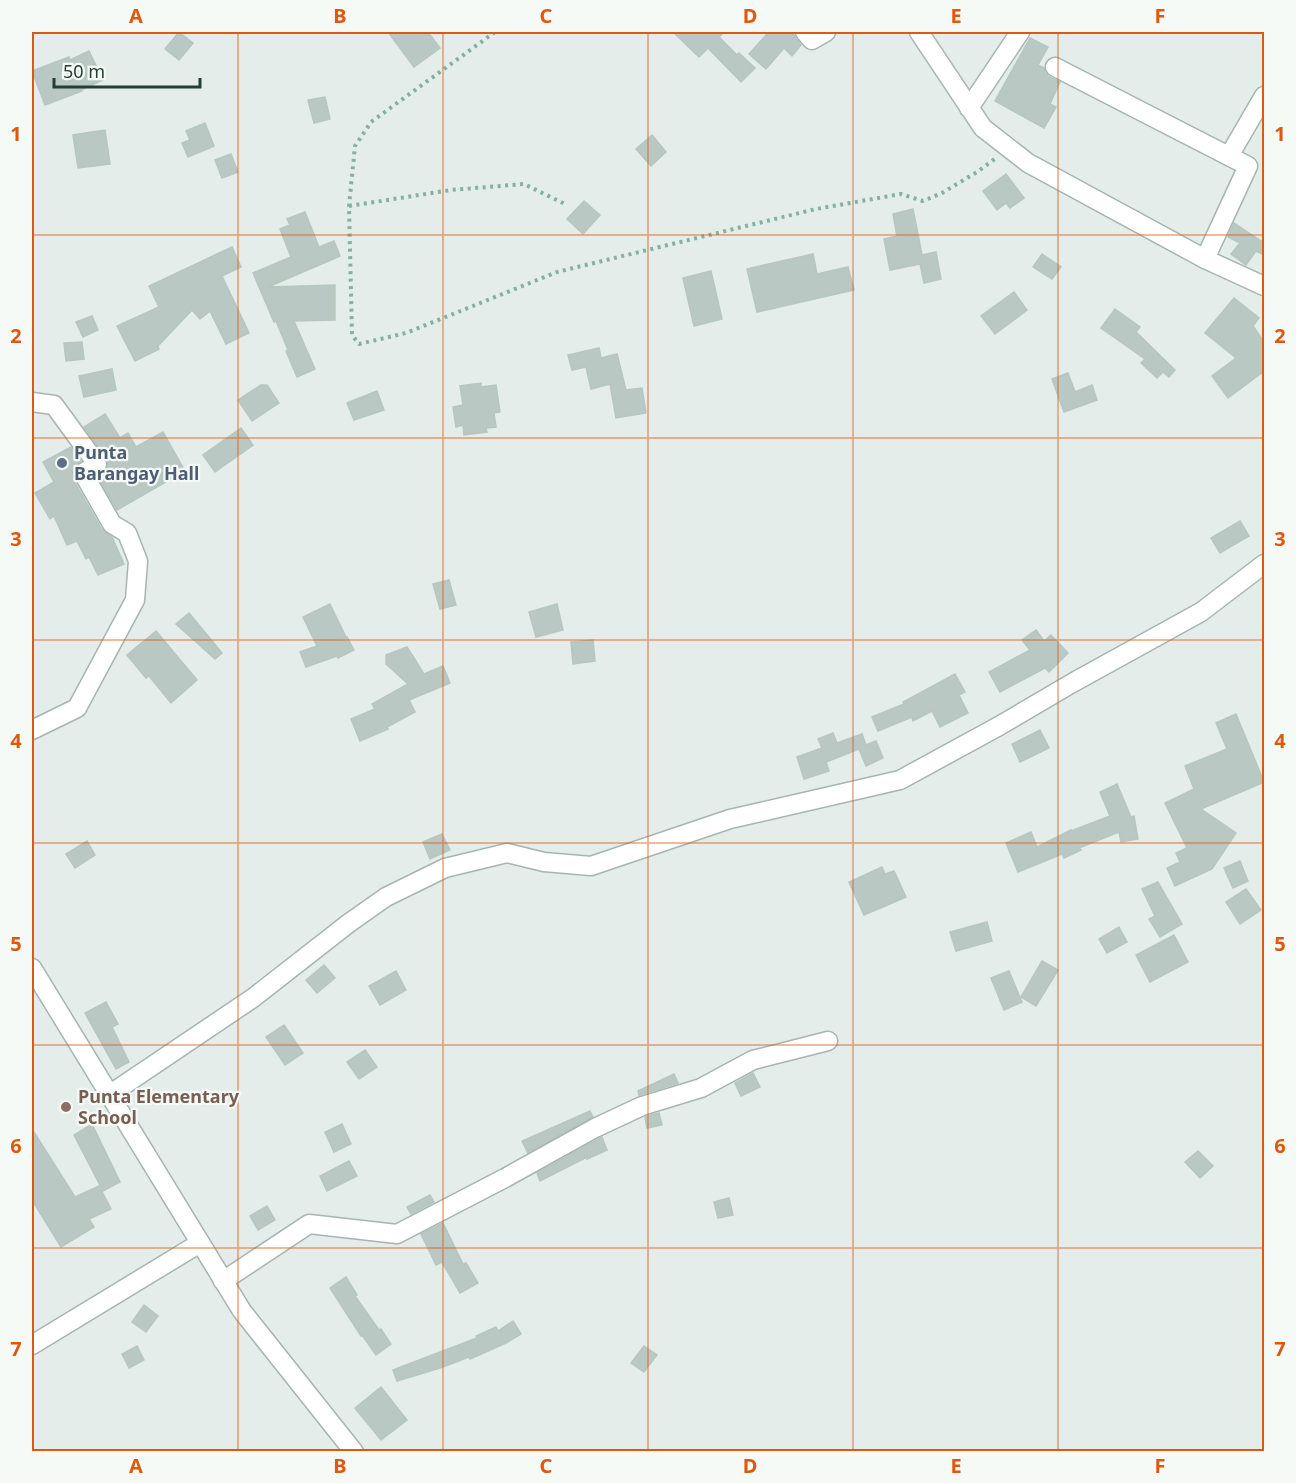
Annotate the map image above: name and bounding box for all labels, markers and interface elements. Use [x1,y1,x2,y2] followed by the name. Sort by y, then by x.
[129,2,143,29] text: A
[333,2,347,29] text: B
[540,2,553,29] text: C
[743,2,757,29] text: D
[950,2,962,29] text: E
[1155,2,1165,29] text: F
[54,51,200,89] scale bar
[63,59,105,83] text: 50 m
[10,120,22,147] text: 1
[1274,120,1286,147] text: 1
[10,322,22,349] text: 2
[1274,322,1286,349] text: 2
[74,440,199,485] place label: Punta Barangay Hall
[55,456,69,470] marker: Punta Barangay Hall
[10,525,22,552] text: 3
[1274,525,1286,552] text: 3
[10,727,22,754] text: 4
[1274,727,1286,754] text: 4
[10,930,22,957] text: 5
[1274,930,1286,957] text: 5
[78,1084,240,1129] place label: Punta Elementary School
[59,1100,73,1114] marker: Punta Elementary School
[10,1132,22,1159] text: 6
[1274,1132,1286,1159] text: 6
[10,1335,22,1362] text: 7
[1274,1335,1286,1362] text: 7
[129,1452,143,1479] text: A
[333,1452,347,1479] text: B
[540,1452,553,1479] text: C
[743,1452,757,1479] text: D
[950,1452,962,1479] text: E
[1155,1452,1165,1479] text: F

